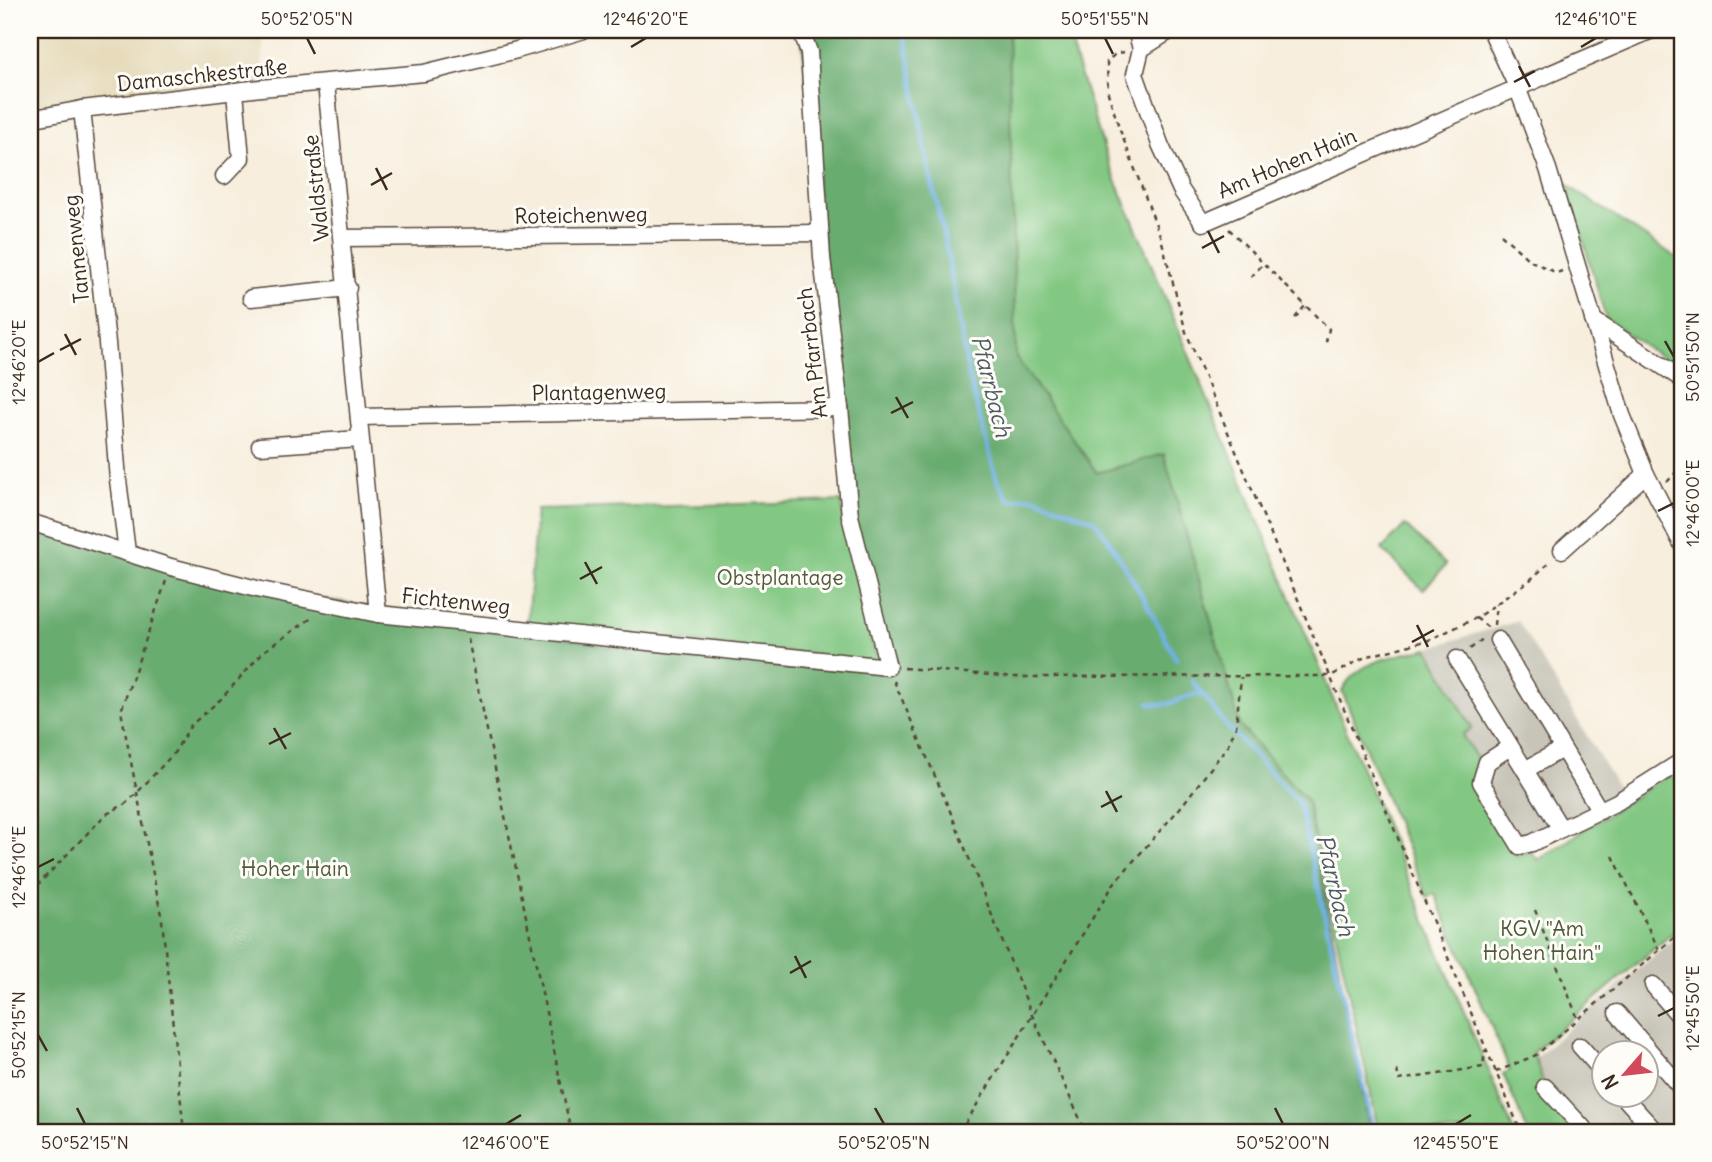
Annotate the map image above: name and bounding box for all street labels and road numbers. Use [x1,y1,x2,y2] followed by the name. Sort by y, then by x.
[115,53,289,97] street label: Damaschkestraße
[1213,122,1361,204] street label: Am Hohen Hain
[297,133,335,243] street label: Waldstraße
[57,193,95,305] street label: Tannenweg
[514,200,648,230] street label: Roteichenweg
[791,286,833,420] street label: Am Pfarrbach
[531,377,667,407] street label: Plantagenweg
[400,582,512,620] street label: Fichtenweg

